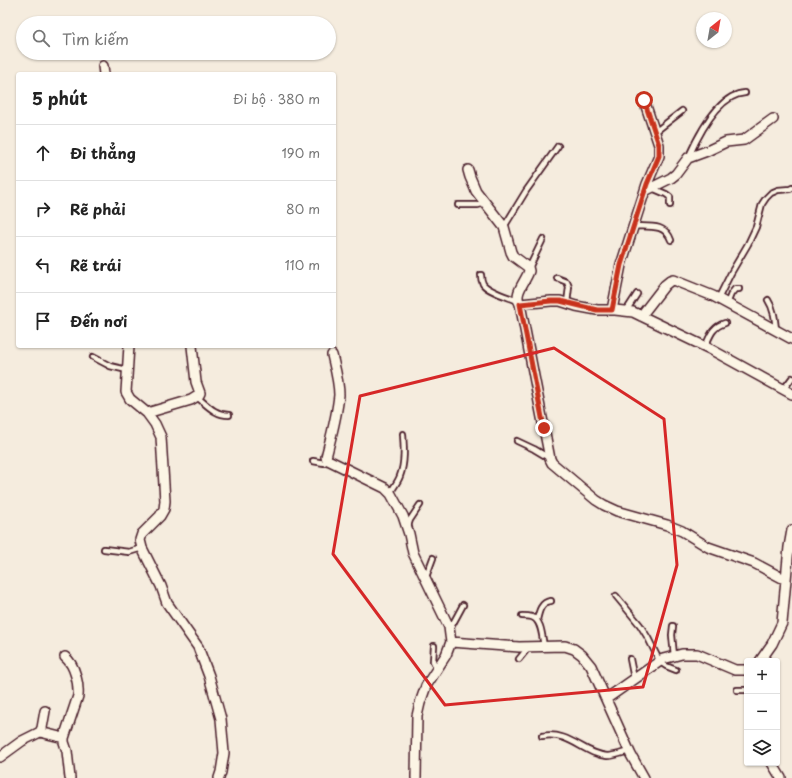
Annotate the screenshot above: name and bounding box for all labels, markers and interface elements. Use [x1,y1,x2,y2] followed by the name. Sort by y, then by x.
[696,12,732,48] north arrow
[16,16,336,60] search box
[30,27,52,49] icon: search
[62,27,129,50] text: Tìm kiếm
[32,85,88,111] text: 5 phút
[233,89,320,108] text: Đi bộ · 380 m
[635,91,653,109] route start
[70,141,136,164] text: Đi thẳng
[32,142,54,164] icon: ahead
[281,143,320,162] text: 190 m
[70,197,126,220] text: Rẽ phải
[32,198,54,220] icon: right
[286,199,320,218] text: 80 m
[70,253,121,276] text: Rẽ trái
[32,254,54,276] icon: left
[285,255,320,274] text: 110 m
[70,309,127,332] text: Đến nơi
[32,310,54,332] icon: arrive
[535,419,553,437] route end
[744,658,780,766] map controls
[744,658,780,694] button: +
[744,694,780,730] button: −
[744,730,780,766] button: layers

